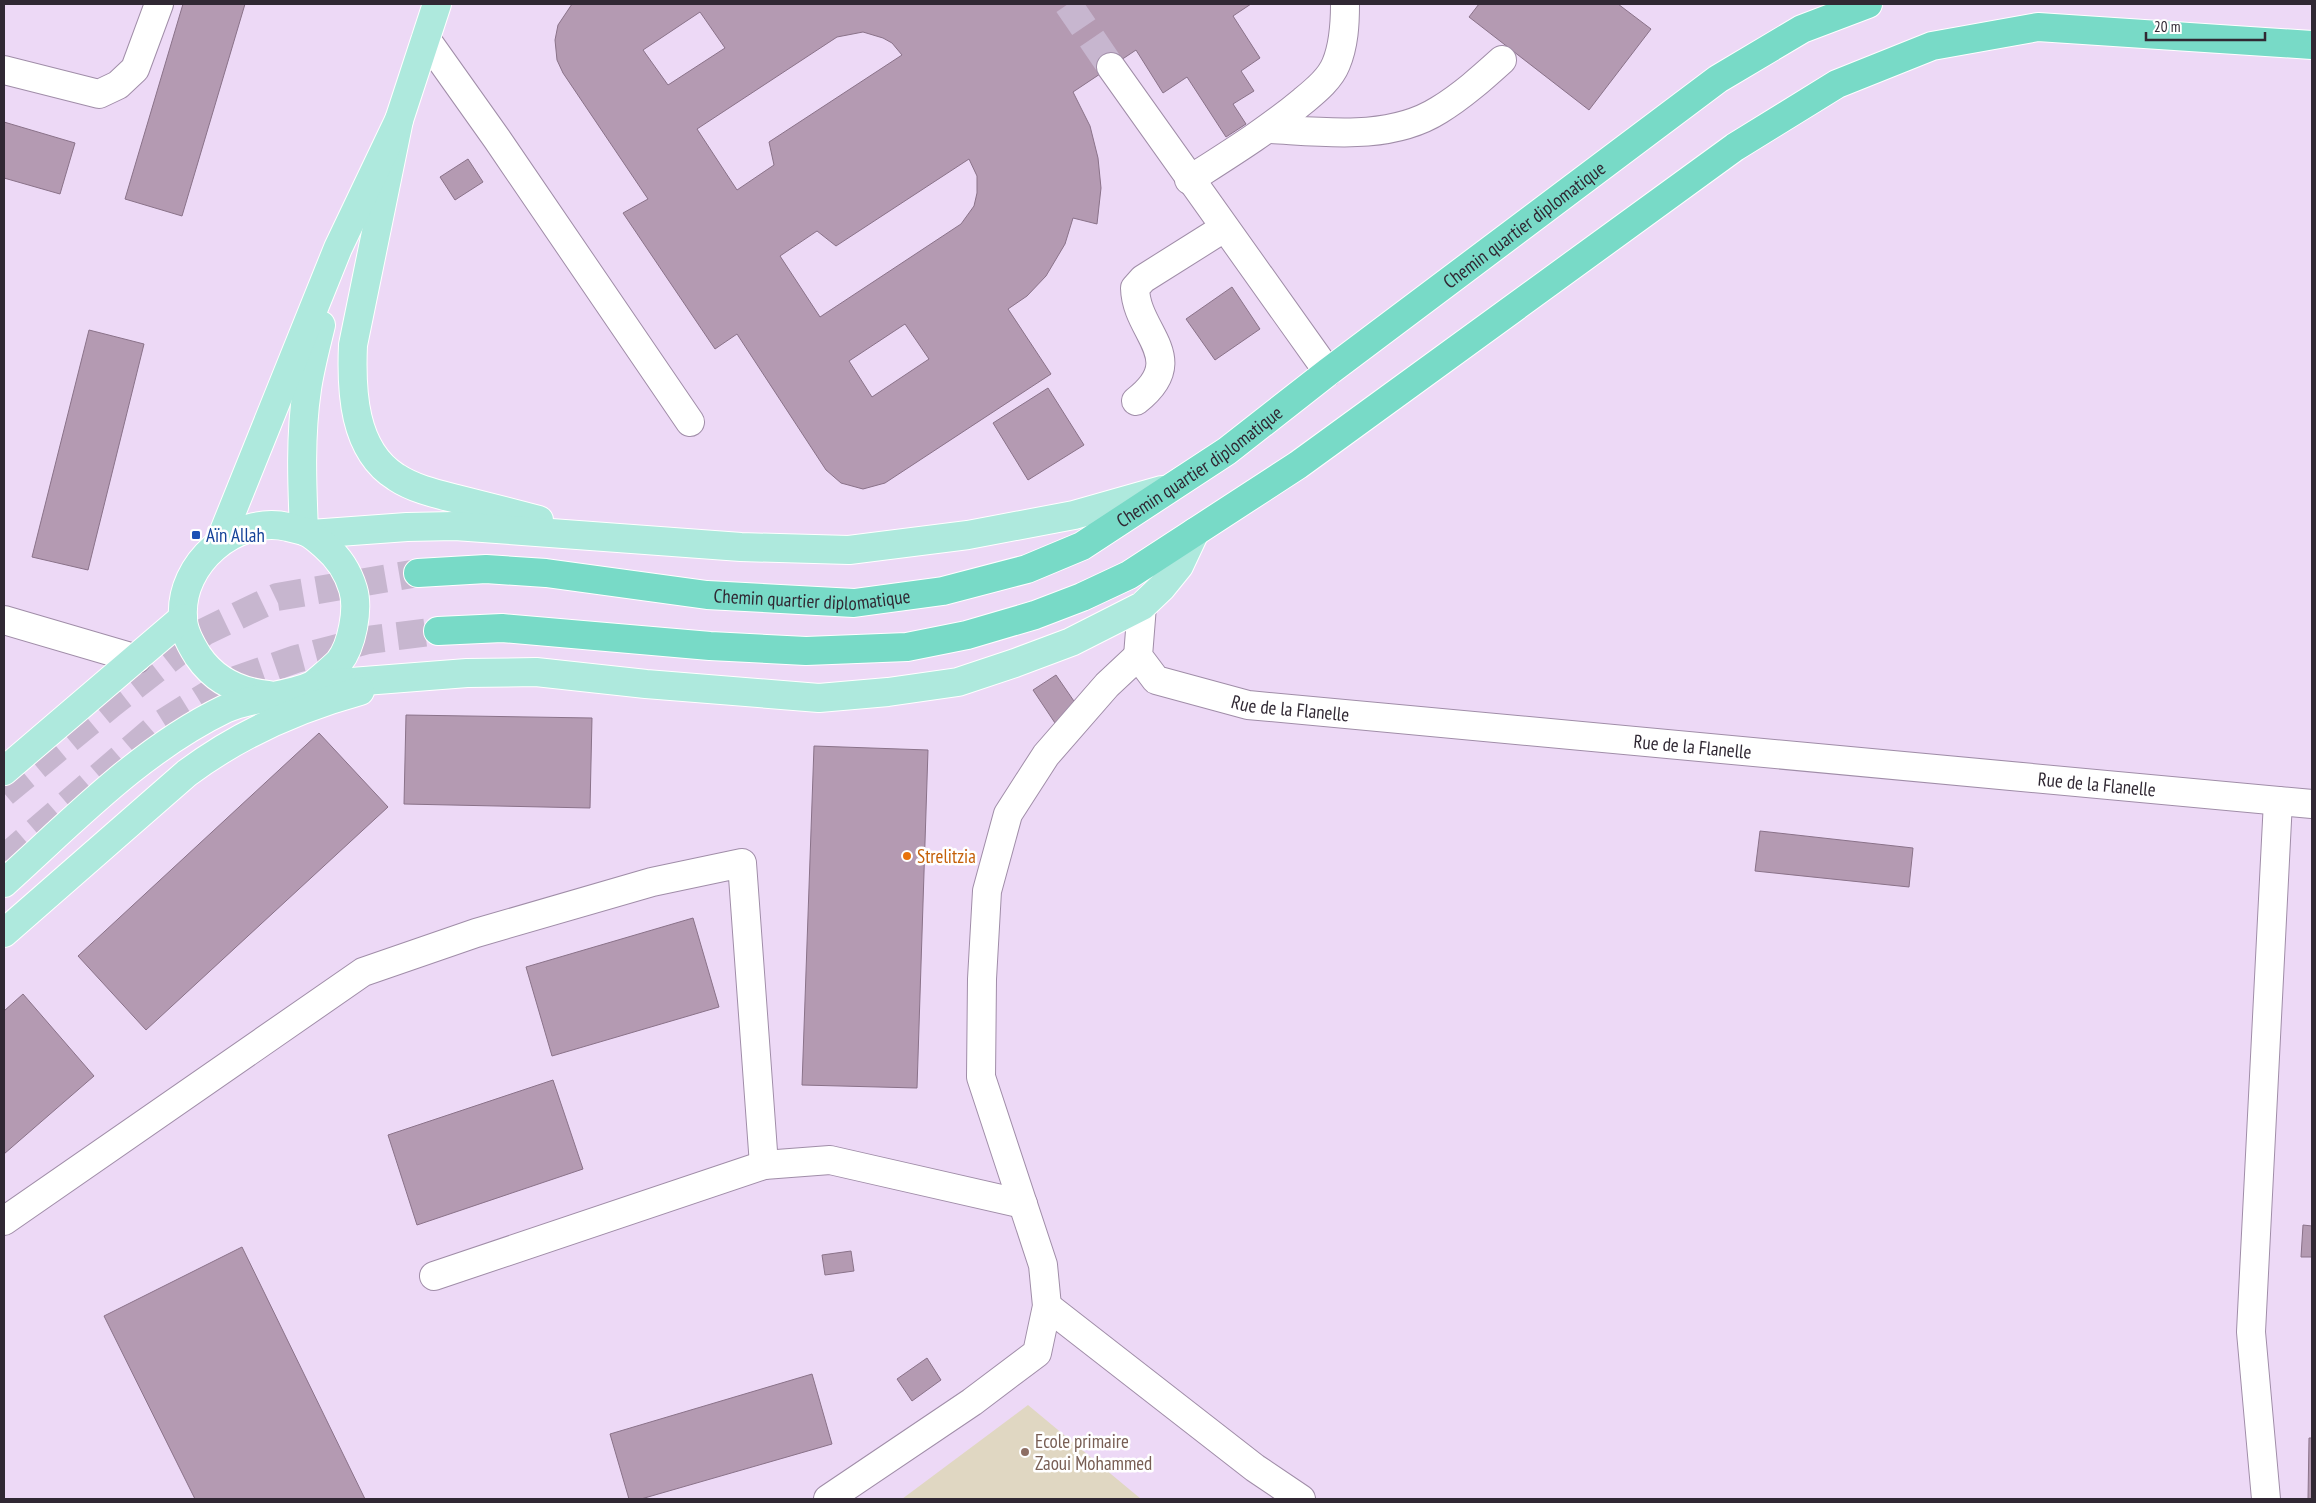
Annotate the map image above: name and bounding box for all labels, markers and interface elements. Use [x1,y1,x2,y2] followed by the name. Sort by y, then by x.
[2146,10,2265,42] scale bar
[2154,17,2180,36] text: 20 m
[1438,156,1610,293] street label: Chemin quartier diplomatique
[1112,400,1287,532] street label: Chemin quartier diplomatique
[206,523,265,547] place label: Aïn Allah
[190,529,202,541] marker: Aïn Allah
[713,583,912,615] street label: Chemin quartier diplomatique
[1229,689,1350,726] street label: Rue de la Flanelle
[1633,729,1753,764] street label: Rue de la Flanelle
[2037,767,2157,801] street label: Rue de la Flanelle
[917,844,976,868] place label: Strelitzia
[901,850,913,862] marker: Strelitzia
[1035,1429,1152,1475] place label: Ecole primaire Zaoui Mohammed
[1019,1446,1031,1458] marker: Ecole primaire Zaoui Mohammed

